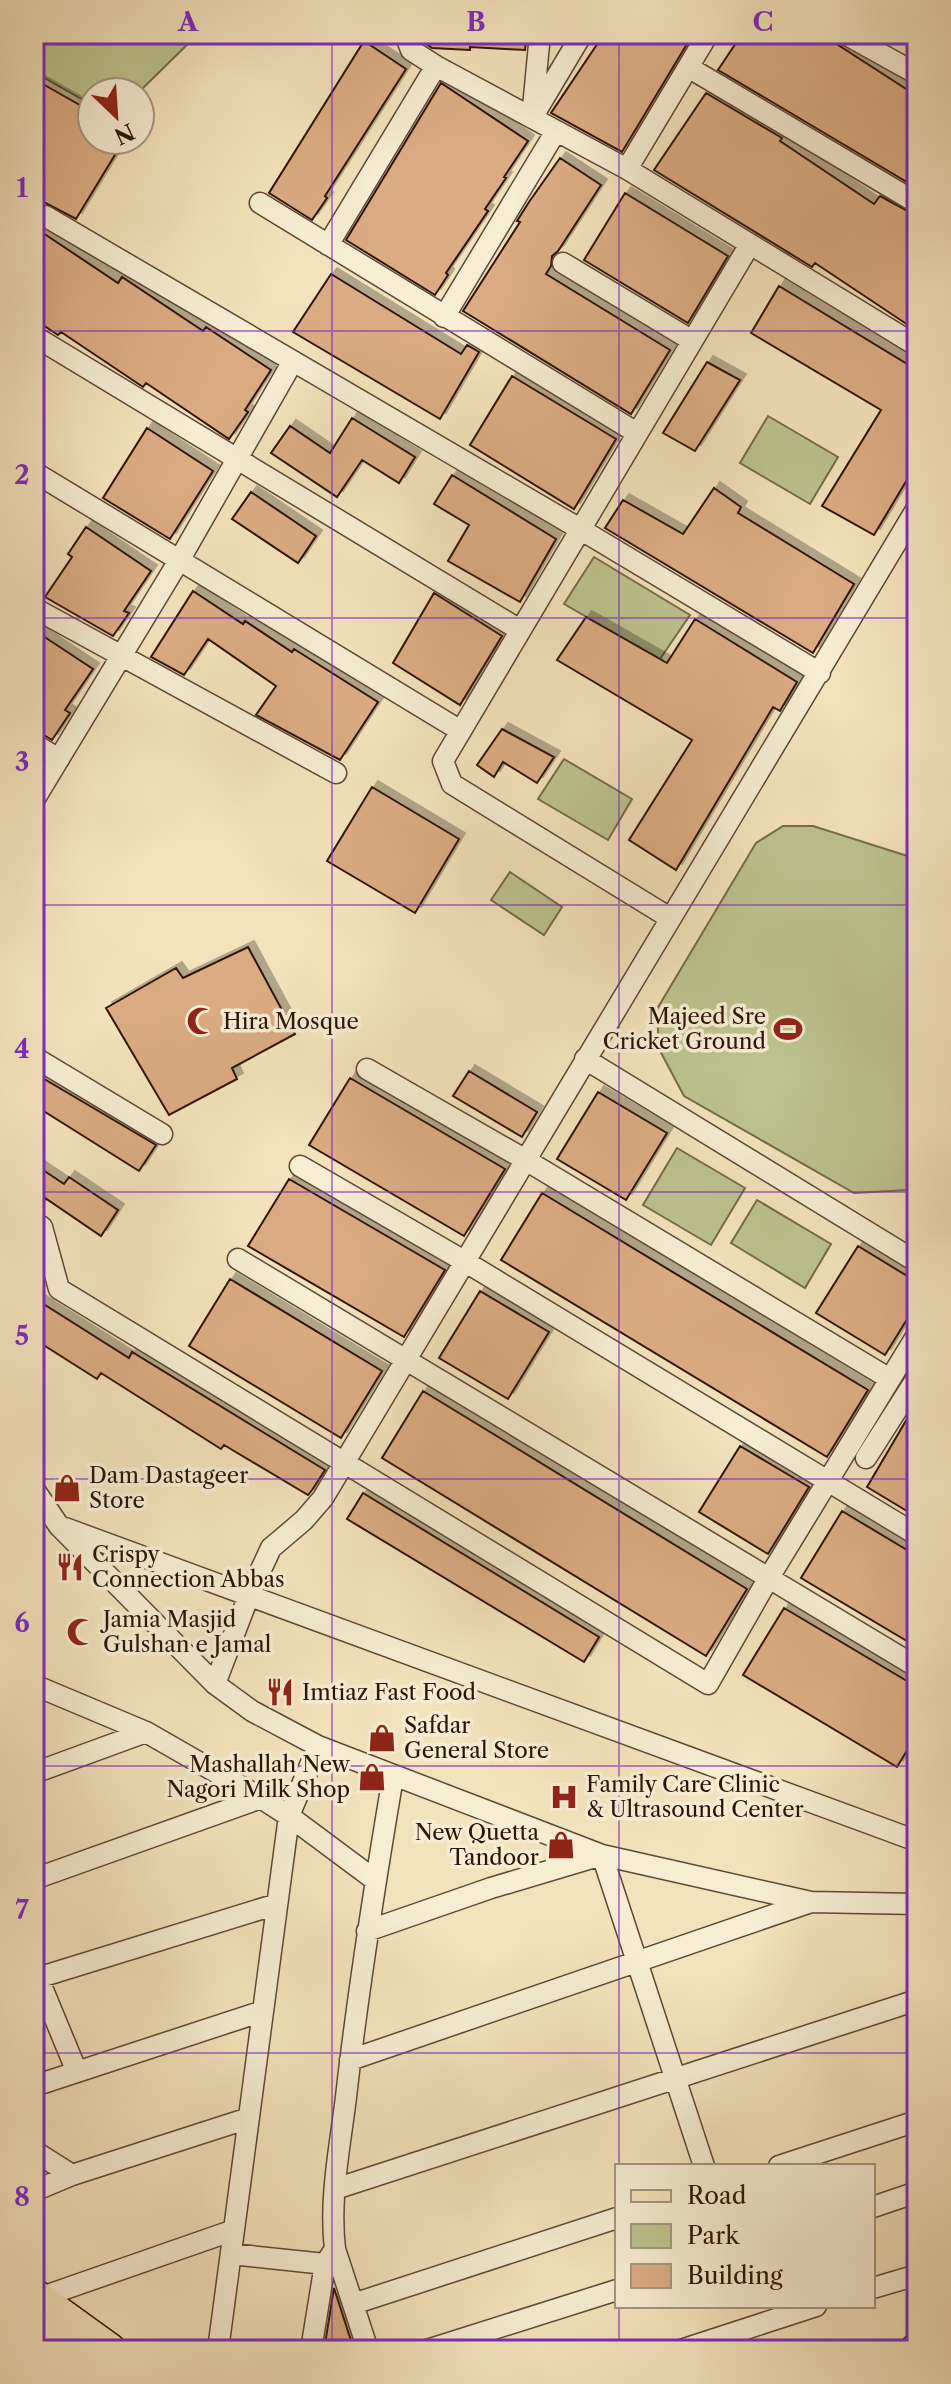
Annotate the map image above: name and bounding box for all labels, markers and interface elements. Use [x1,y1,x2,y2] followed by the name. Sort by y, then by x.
[177,6,199,38] text: A
[466,6,486,38] text: B
[753,6,773,38] text: C
[76,76,156,156] north arrow
[110,117,139,150] text: N
[16,172,28,204] text: 1
[14,459,30,491] text: 2
[15,746,29,778] text: 3
[603,1003,766,1055] place label: Majeed Sre Cricket Ground
[186,1006,216,1036] mosque icon: Hira Mosque
[223,1008,359,1035] place label: Hira Mosque
[773,1014,803,1044] sports icon: Majeed Sre Cricket Ground
[14,1033,30,1065] text: 4
[15,1320,29,1352] text: 5
[89,1462,248,1514] place label: Dam Dastageer Store
[52,1473,82,1503] shop icon: Dam Dastageer Store
[92,1541,285,1593] place label: Crispy Connection Abbas
[55,1552,85,1582] restaurant icon: Crispy Connection Abbas
[100,1606,272,1658] place label: Jamia Masjid Gulshan e Jamal
[14,1607,30,1639] text: 6
[66,1617,96,1647] mosque icon: Jamia Masjid Gulshan e Jamal
[265,1677,295,1707] restaurant icon: Imtiaz Fast Food
[302,1679,476,1706] place label: Imtiaz Fast Food
[404,1712,549,1764] place label: Safdar General Store
[367,1723,397,1753] shop icon: Safdar General Store
[166,1751,351,1803] place label: Mashallah New Nagori Milk Shop
[357,1762,387,1792] shop icon: Mashallah New Nagori Milk Shop
[586,1771,804,1823] place label: Family Care Clinic & Ultrasound Center
[549,1782,579,1812] hospital icon: Family Care Clinic & Ultrasound Center
[415,1819,539,1871] place label: New Quetta Tandoor
[546,1830,576,1860] shop icon: New Quetta Tandoor
[15,1894,29,1926] text: 7
[615,2164,875,2308] legend
[14,2181,30,2213] text: 8
[687,2181,747,2210] text: Road
[687,2221,740,2250] text: Park
[687,2261,783,2290] text: Building

